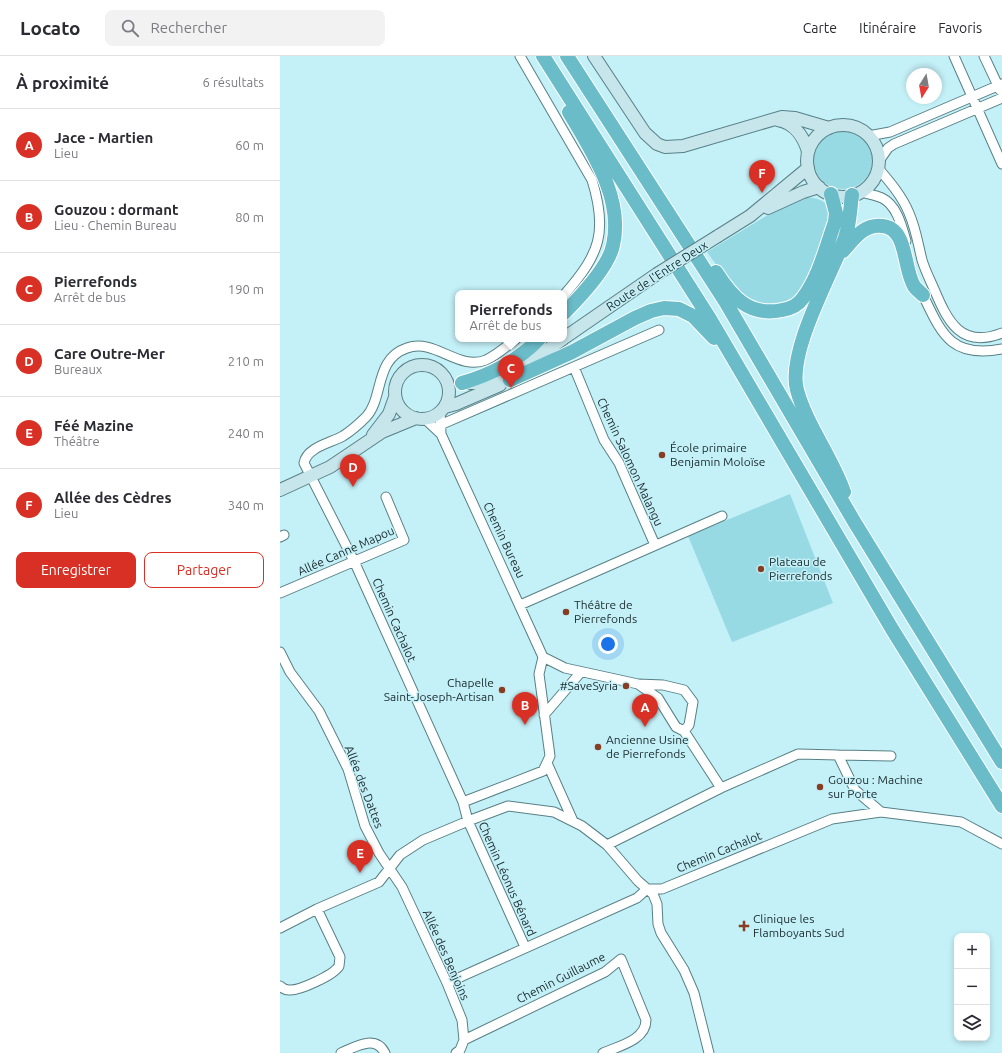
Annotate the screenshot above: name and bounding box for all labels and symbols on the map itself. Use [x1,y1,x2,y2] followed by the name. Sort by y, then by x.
[906,68,942,104] north arrow
[749,160,775,193] pin: F
[604,238,710,313] street label: Route de l'Entre Deux
[498,355,524,388] pin: C
[595,396,666,528] street label: Chemin Salomon Malangu
[670,441,765,468] place label: École primaire Benjamin Moloïse
[657,450,667,460] marker: École primaire Benjamin Moloïse
[340,454,366,487] pin: D
[481,500,528,580] street label: Chemin Bureau
[296,523,396,578] street label: Allée Canne Mapou
[769,555,832,582] place label: Plateau de Pierrefonds
[756,564,766,574] marker: Plateau de Pierrefonds
[370,576,419,664] street label: Chemin Cachalot
[574,598,637,625] place label: Théâtre de Pierrefonds
[561,607,571,617] marker: Théâtre de Pierrefonds
[598,634,618,654] your location
[384,676,494,703] place label: Chapelle Saint-Joseph-Artisan
[560,679,618,692] place label: #SaveSyria
[621,681,631,691] marker: #SaveSyria
[497,685,507,695] marker: Chapelle Saint-Joseph-Artisan
[512,692,538,725] pin: B
[632,694,658,727] pin: A
[606,733,689,760] place label: Ancienne Usine de Pierrefonds
[593,742,603,752] marker: Ancienne Usine de Pierrefonds
[343,744,386,830] street label: Allée des Dattes
[828,773,923,800] place label: Gouzou : Machine sur Porte
[815,782,825,792] marker: Gouzou : Machine sur Porte
[476,820,539,938] street label: Chemin Léonus Bénard
[674,828,764,875] street label: Chemin Cachalot
[347,840,373,873] pin: E
[421,908,472,1002] street label: Allée des Benjoins
[753,912,845,939] place label: Clinique les Flamboyants Sud
[738,920,750,932] marker: Clinique les Flamboyants Sud
[514,950,607,1006] street label: Chemin Guillaume

